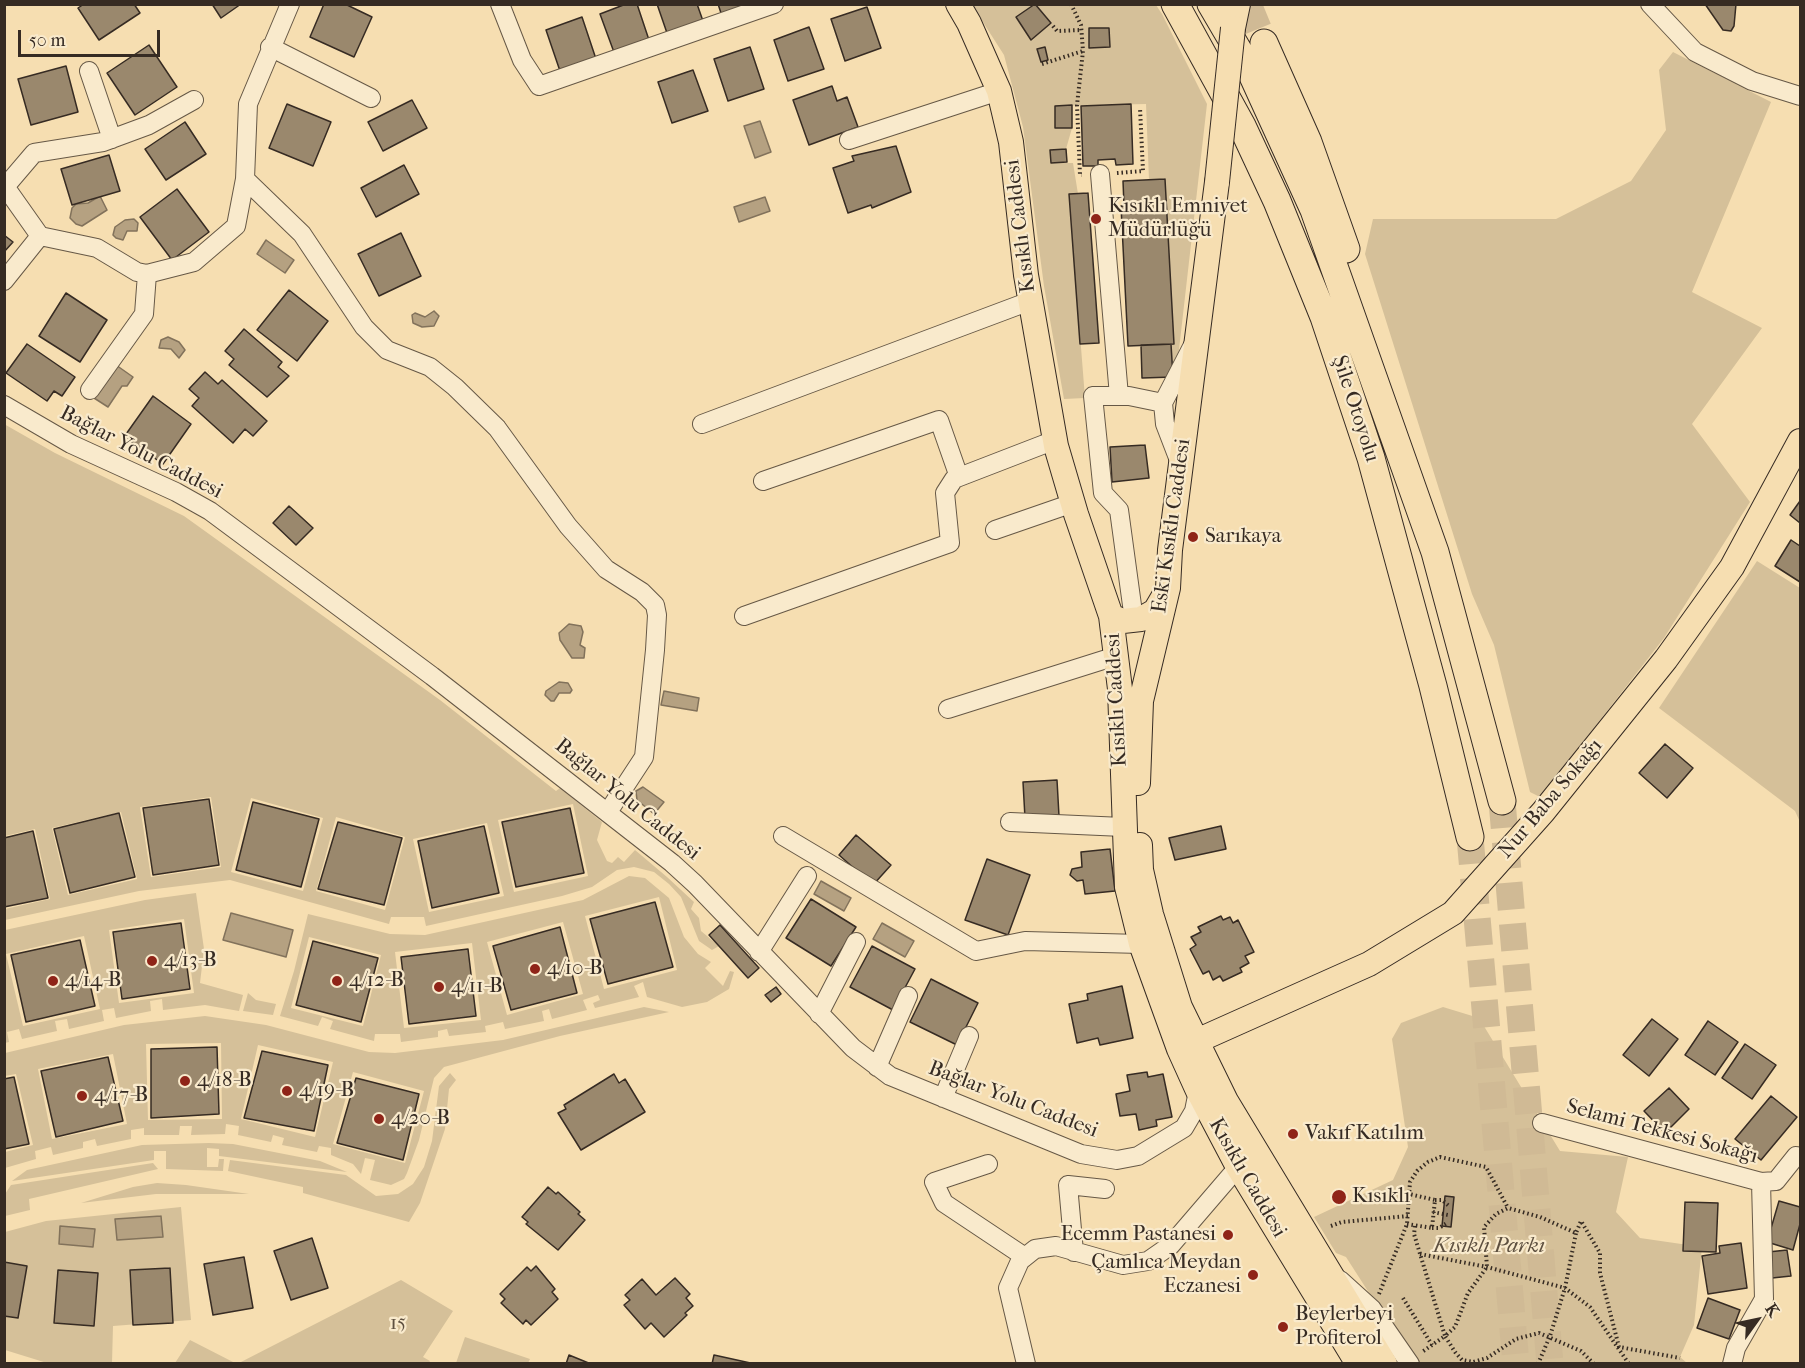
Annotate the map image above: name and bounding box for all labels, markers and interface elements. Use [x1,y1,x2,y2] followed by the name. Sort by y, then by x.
[21,18,164,56] scale bar
[29,30,65,51] text: 50 m
[1000,158,1042,294] street label: Kısıklı Caddesi
[1108,194,1248,244] place label: Kısıklı Emniyet Müdürlüğü
[1089,212,1103,226] marker: Kısıklı Emniyet Müdürlüğü
[1326,353,1384,465] street label: Şile Otoyolu
[55,401,227,505] street label: Bağlar Yolu Caddesi
[1147,437,1197,615] street label: Eski Kısıklı Caddesi
[1205,524,1281,550] place label: Sarıkaya
[1186,530,1200,544] marker: Sarıkaya
[1101,633,1133,767] street label: Kısıklı Caddesi
[549,734,705,866] street label: Bağlar Yolu Caddesi
[1494,734,1608,864] street label: Nur Baba Sokağı
[164,948,217,974] place label: 4/13-B
[145,954,159,968] marker: 4/13-B
[547,956,603,982] place label: 4/10-B
[528,962,542,976] marker: 4/10-B
[65,968,122,994] place label: 4/14-B
[349,968,404,994] place label: 4/12-B
[46,974,60,988] marker: 4/14-B
[330,974,344,988] marker: 4/12-B
[451,974,503,1000] place label: 4/11-B
[432,980,446,994] marker: 4/11-B
[925,1056,1101,1144] street label: Bağlar Yolu Caddesi
[197,1068,252,1094] place label: 4/18-B
[178,1074,192,1088] marker: 4/18-B
[299,1078,354,1104] place label: 4/19-B
[94,1083,148,1109] place label: 4/17-B
[280,1084,294,1098] marker: 4/19-B
[75,1089,89,1103] marker: 4/17-B
[1564,1094,1760,1170] street label: Selami Tekkesi Sokağı
[391,1106,450,1132] place label: 4/20-B
[372,1112,386,1126] marker: 4/20-B
[1203,1114,1291,1242] street label: Kısıklı Caddesi
[1305,1121,1424,1147] place label: Vakıf Katılım
[1286,1127,1300,1141] marker: Vakıf Katılım
[1352,1184,1410,1210] place label: Kısıklı
[1330,1188,1348,1206] marker: Kısıklı
[1061,1222,1216,1248] place label: Ecemm Pastanesi
[1221,1228,1235,1242] marker: Ecemm Pastanesi
[1433,1234,1545,1260] park label: Kısıklı Parkı
[1091,1250,1241,1300] place label: Çamlıca Meydan Eczanesi
[1246,1268,1260,1282] marker: Çamlıca Meydan Eczanesi
[1727,1290,1787,1350] north arrow
[1761,1300,1784,1320] text: K
[1295,1302,1393,1352] place label: Beylerbeyi Profiterol
[390,1311,406,1337] park label: 15
[1276,1320,1290,1334] marker: Beylerbeyi Profiterol

